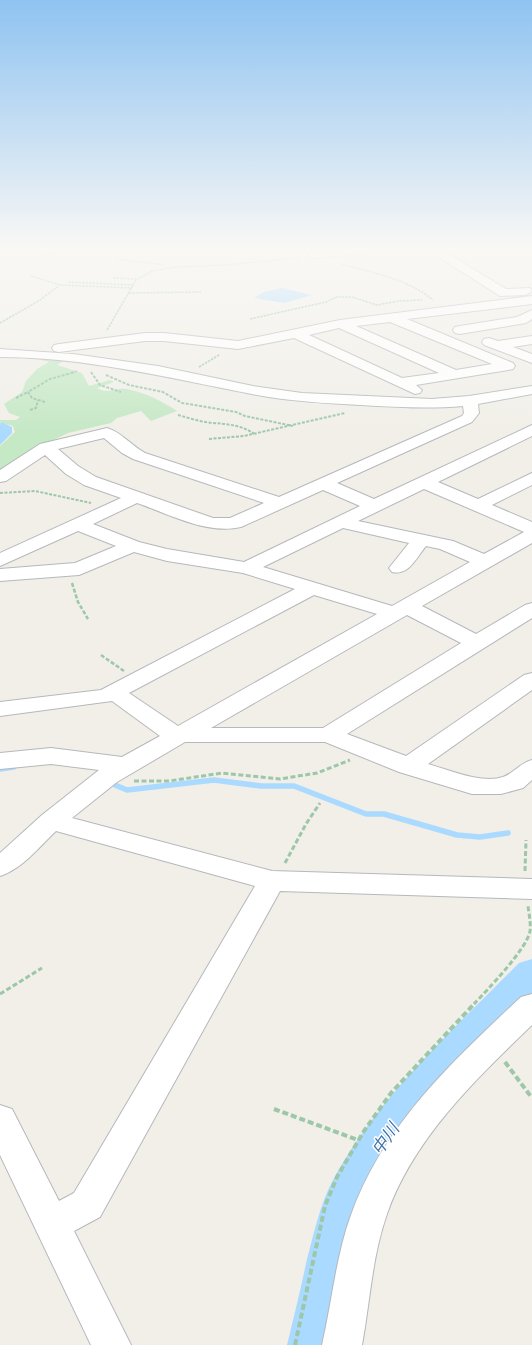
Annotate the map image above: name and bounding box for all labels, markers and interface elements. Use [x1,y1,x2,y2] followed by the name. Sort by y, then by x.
[367,1118,404,1159] water label: 中川

